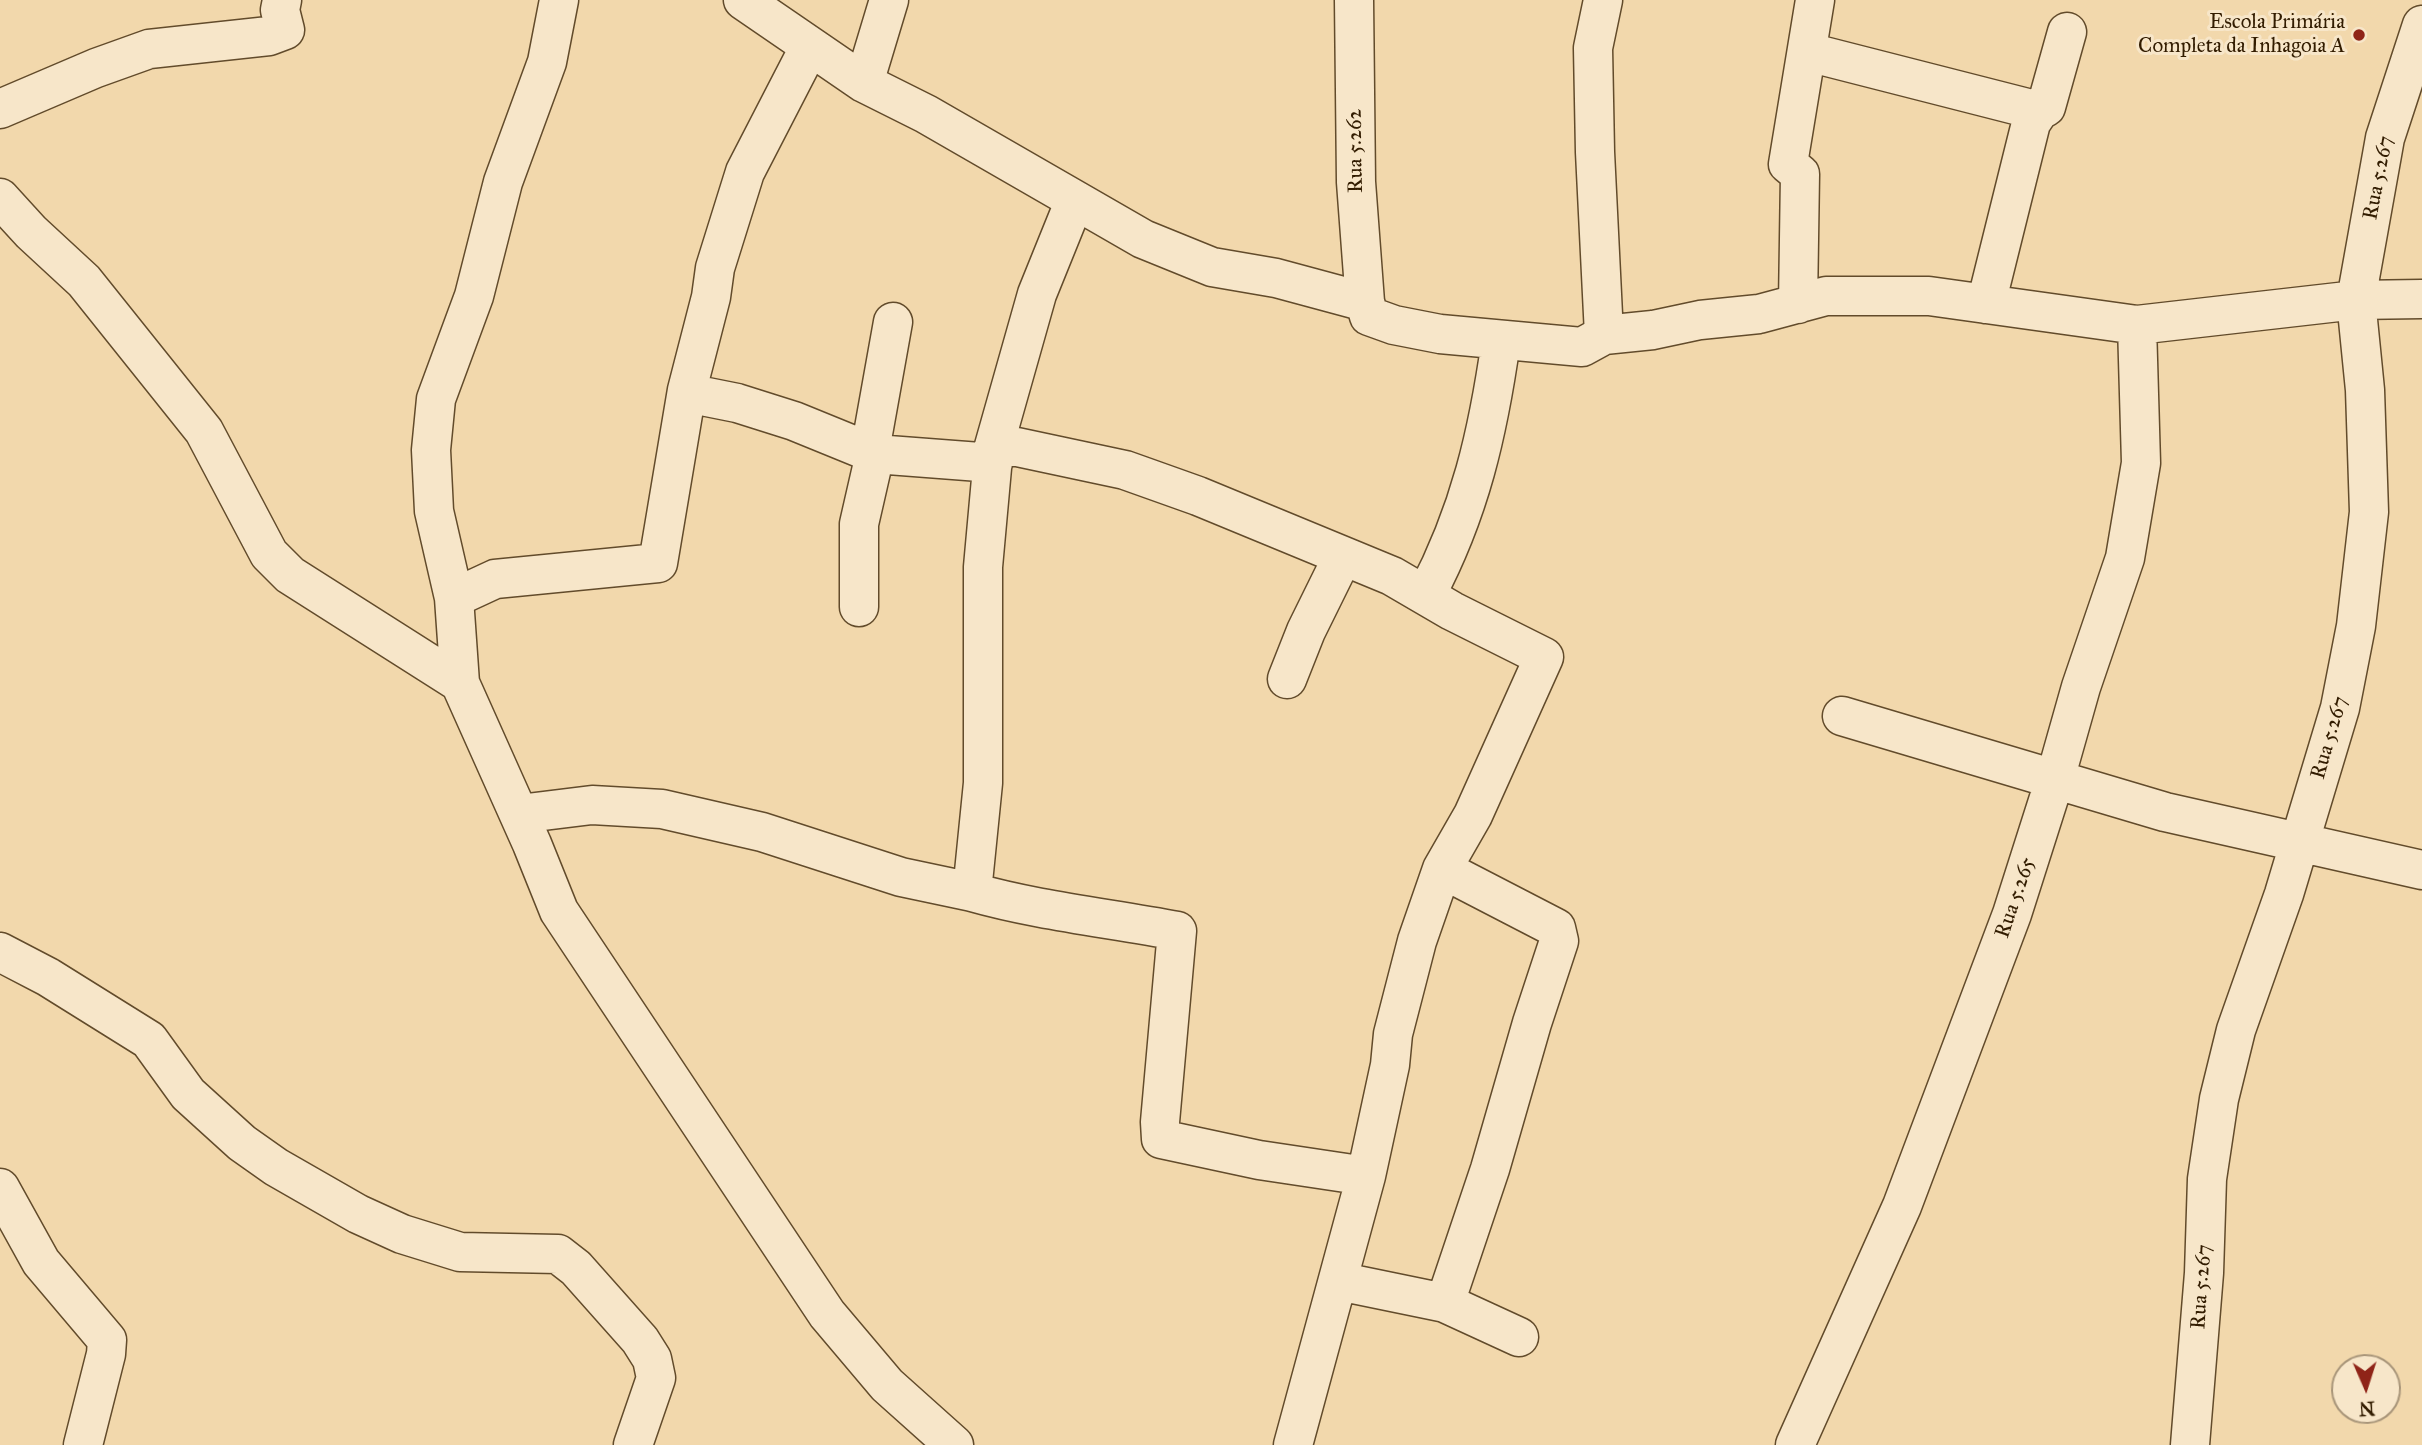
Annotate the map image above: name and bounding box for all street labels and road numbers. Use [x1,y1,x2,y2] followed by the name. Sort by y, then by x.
[1343,109,1369,193] street label: Rua 5.262
[2359,134,2399,222] street label: Rua 5.267
[2306,694,2354,782] street label: Rua 5.267
[1990,854,2042,942] street label: Rua 5.265
[2186,1244,2218,1330] street label: Rua 5.267

